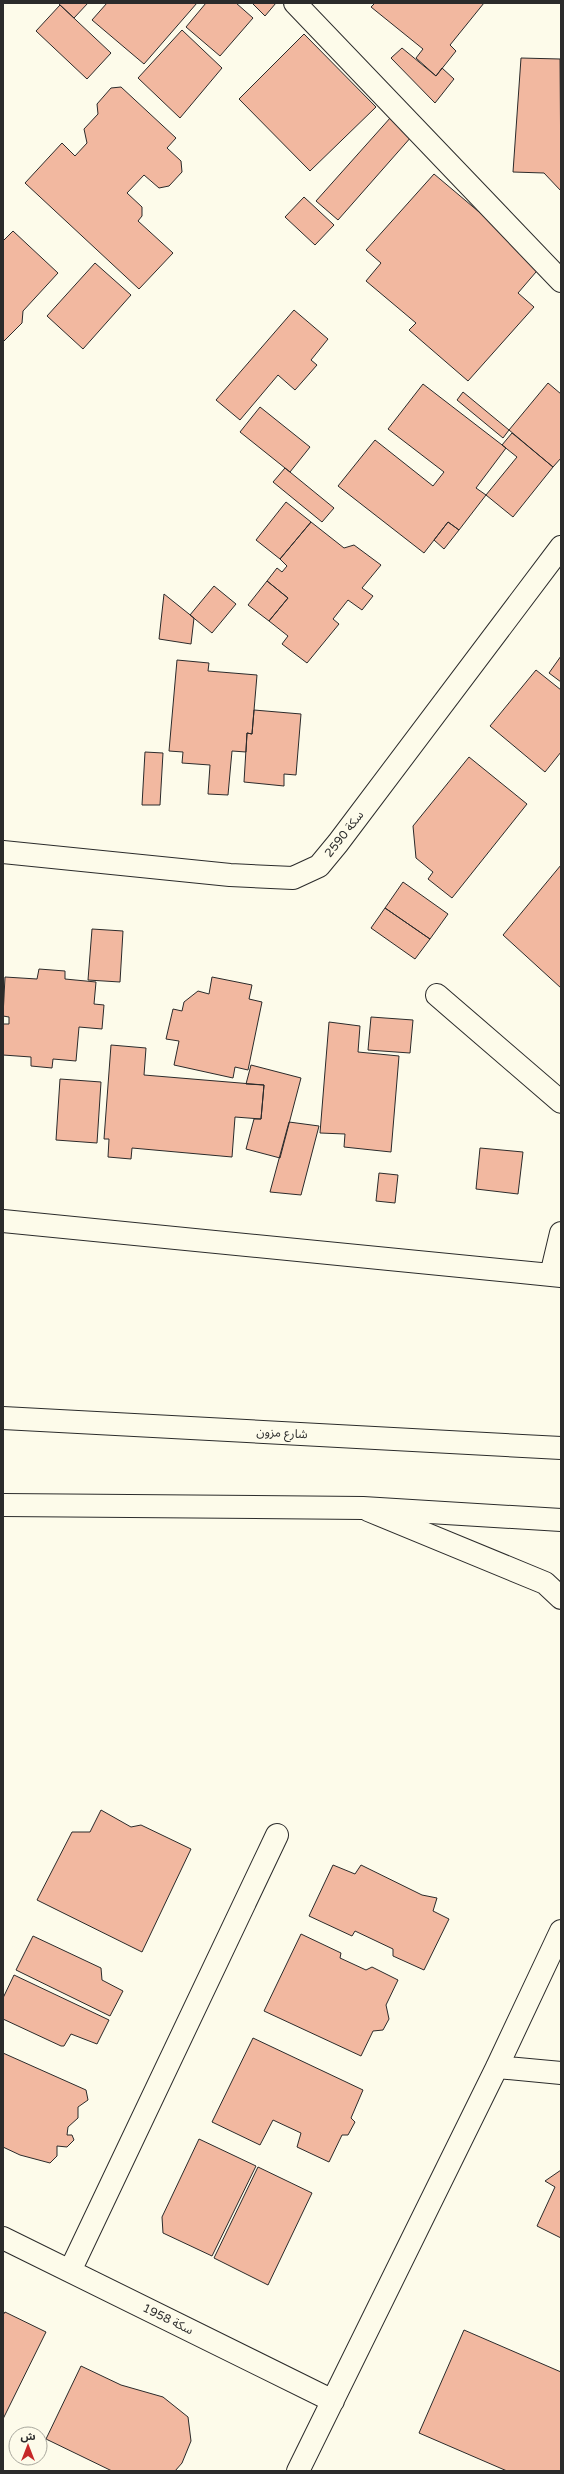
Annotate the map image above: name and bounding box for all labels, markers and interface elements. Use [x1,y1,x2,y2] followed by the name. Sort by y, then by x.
[322,808,366,860] street label: سكة 2590
[256,1425,308,1443] street label: شارع مزون
[140,2301,196,2337] street label: سكة 1958
[8,2426,48,2466] north arrow
[20,2430,36,2443] text: ش

